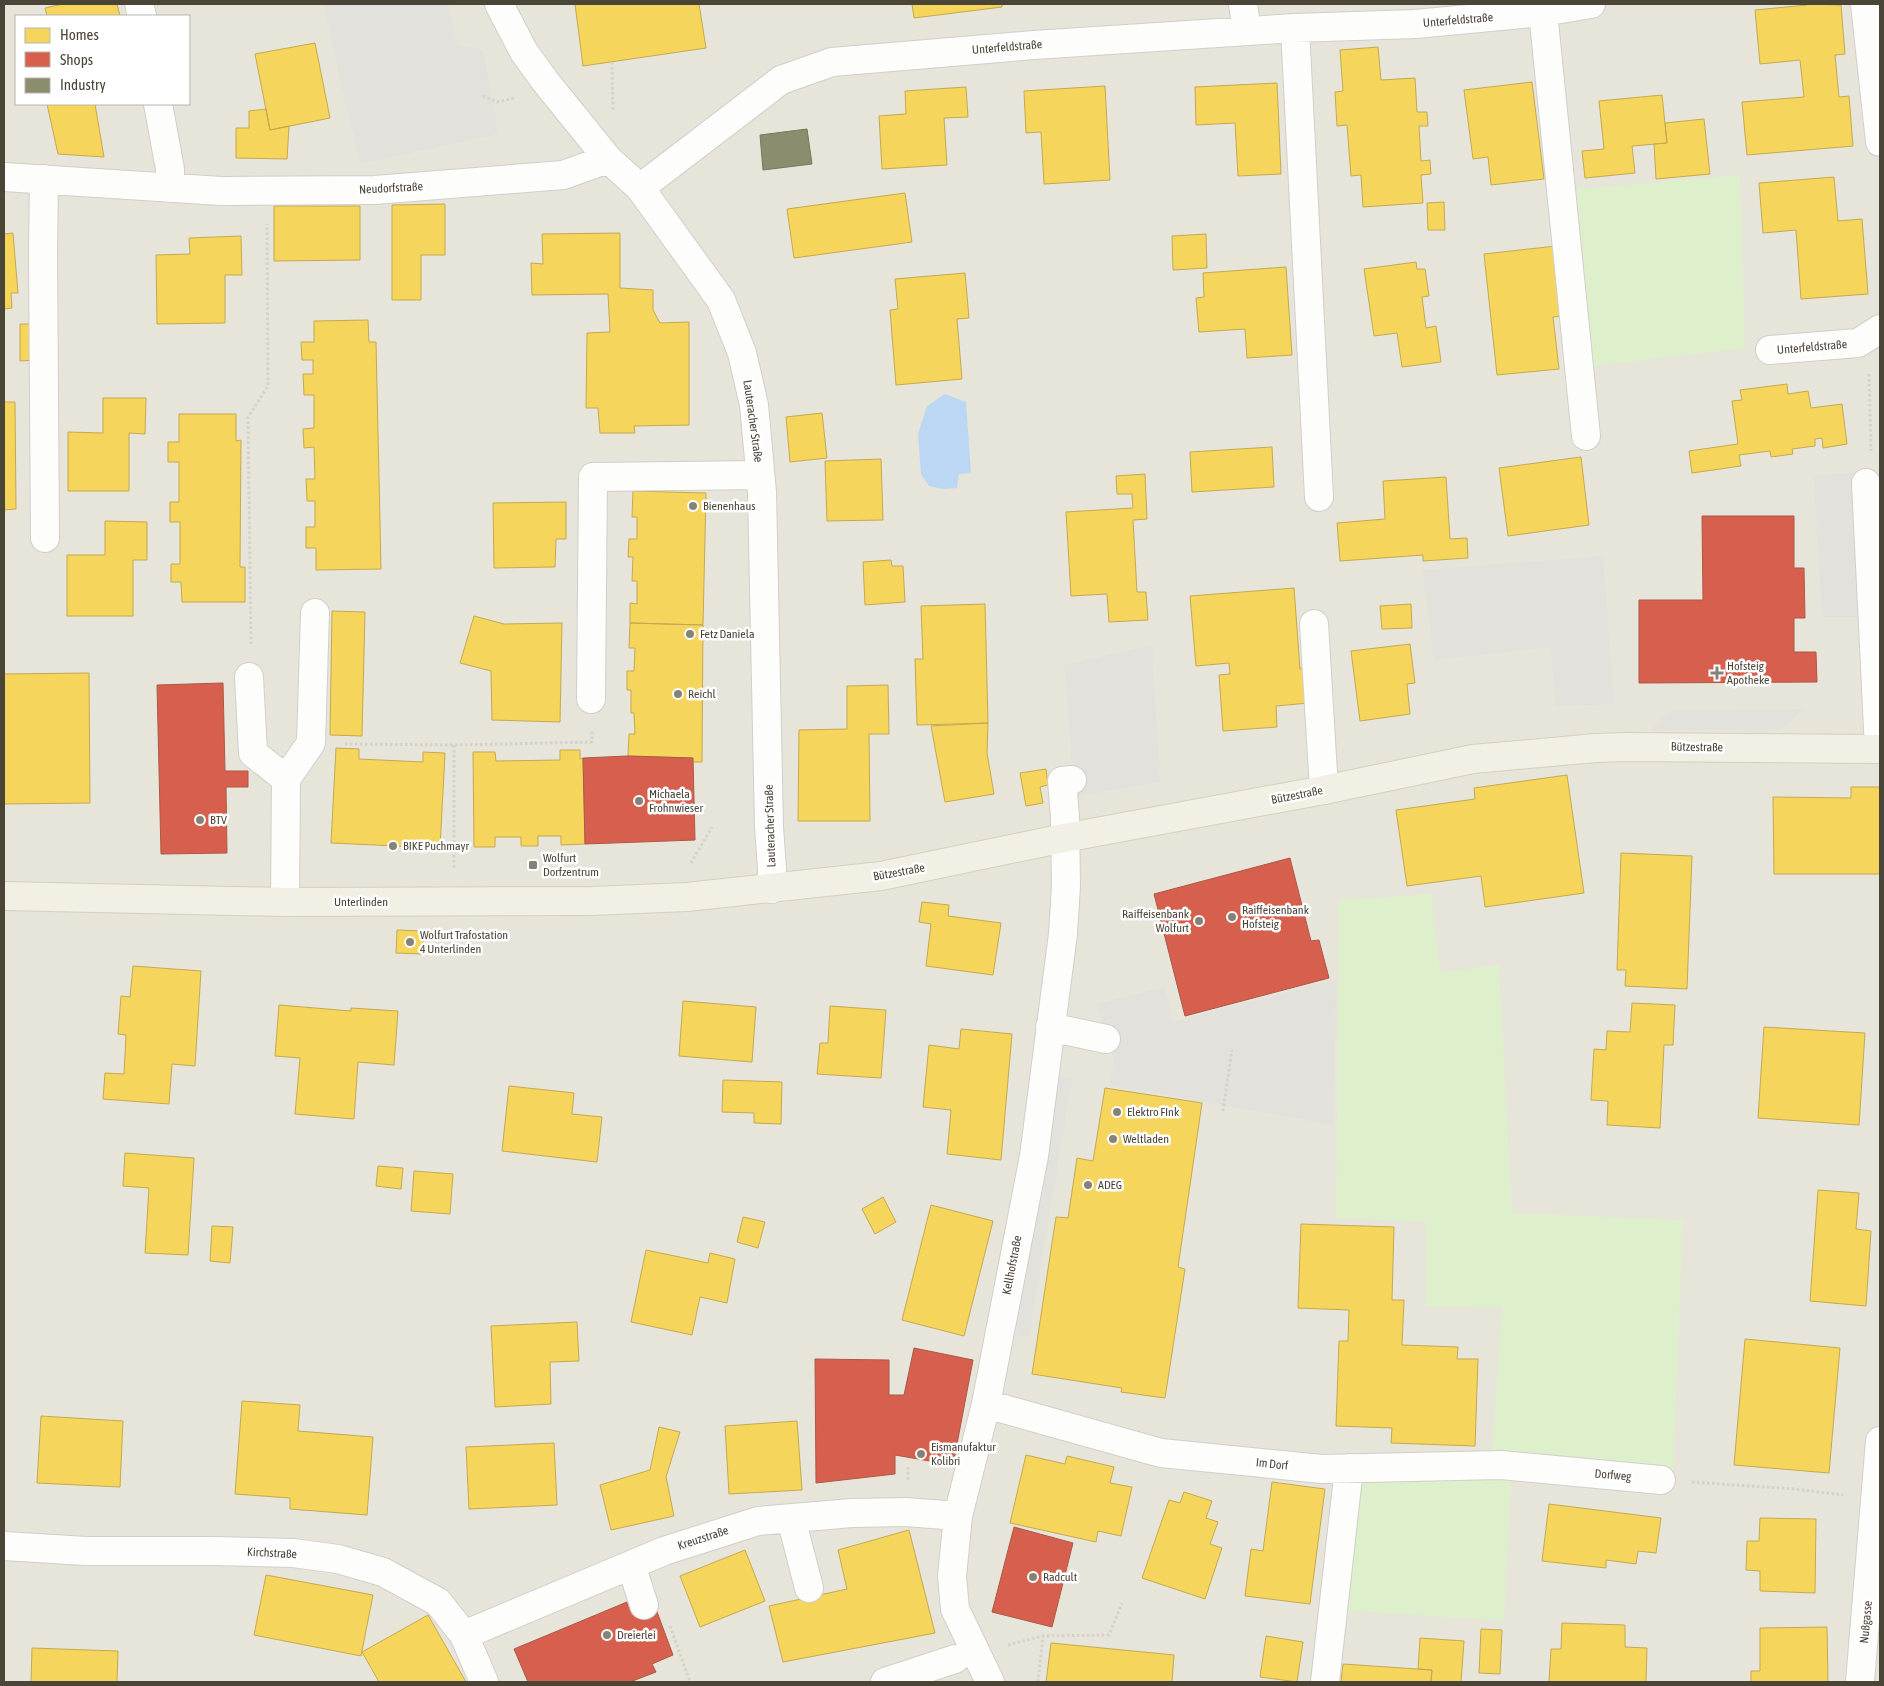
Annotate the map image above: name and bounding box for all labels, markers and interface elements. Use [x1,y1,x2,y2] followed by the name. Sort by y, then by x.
[1422,10,1494,30] street label: Unterfeldstraße
[15,15,190,105] legend
[60,26,99,43] text: Homes
[971,37,1043,57] street label: Unterfeldstraße
[60,51,93,68] text: Shops
[60,76,106,93] text: Industry
[359,179,423,197] street label: Neudorfstraße
[1776,337,1848,357] street label: Unterfeldstraße
[740,379,766,463] street label: Lauteracher Straße
[703,499,755,513] place label: Bienenhaus
[687,500,699,512] marker: Bienenhaus
[700,627,755,641] place label: Fetz Daniela
[684,628,696,640] marker: Fetz Daniela
[1727,659,1769,687] place label: Hofsteig Apotheke
[1711,667,1723,679] marker: Hofsteig Apotheke
[688,687,716,701] place label: Reichl
[672,688,684,700] marker: Reichl
[1671,740,1723,754] street label: Bützestraße
[1270,783,1324,807] street label: Bützestraße
[762,784,778,868] street label: Lauteracher Straße
[649,787,703,815] place label: Michaela Frohnwieser
[633,795,645,807] marker: Michaela Frohnwieser
[210,813,227,827] place label: BTV
[194,814,206,826] marker: BTV
[403,839,469,853] place label: BIKE Puchmayr
[387,840,399,852] marker: BIKE Puchmayr
[543,851,599,879] place label: Wolfurt Dorfzentrum
[527,859,539,871] marker: Wolfurt Dorfzentrum
[872,861,926,883] street label: Bützestraße
[334,895,388,909] street label: Unterlinden
[1242,903,1310,931] place label: Raiffeisenbank Hofsteig
[1122,907,1190,935] place label: Raiffeisenbank Wolfurt
[1226,911,1238,923] marker: Raiffeisenbank Hofsteig
[1193,915,1205,927] marker: Raiffeisenbank Wolfurt
[420,928,508,956] place label: Wolfurt Trafostation 4 Unterlinden
[404,936,416,948] marker: Wolfurt Trafostation 4 Unterlinden
[1127,1105,1180,1119] place label: Elektro FInk
[1111,1106,1123,1118] marker: Elektro FInk
[1123,1132,1169,1146] place label: Weltladen
[1107,1133,1119,1145] marker: Weltladen
[1098,1178,1122,1192] place label: ADEG
[1082,1179,1094,1191] marker: ADEG
[999,1234,1025,1296] street label: Kellhofstraße
[931,1440,996,1468] place label: Eismanufaktur Kolibri
[915,1448,927,1460] marker: Eismanufaktur Kolibri
[1255,1455,1290,1473] street label: Im Dorf
[1594,1466,1633,1484] street label: Dorfweg
[676,1523,730,1553] street label: Kreuzstraße
[247,1545,297,1561] street label: Kirchstraße
[1043,1570,1078,1584] place label: Radcult
[1027,1571,1039,1583] marker: Radcult
[1857,1600,1875,1644] street label: Nußgasse
[617,1628,656,1642] place label: Dreierlei
[601,1629,613,1641] marker: Dreierlei

